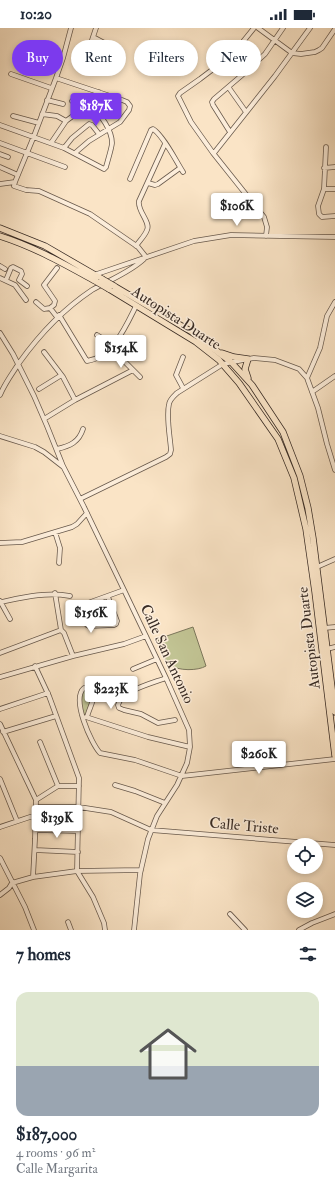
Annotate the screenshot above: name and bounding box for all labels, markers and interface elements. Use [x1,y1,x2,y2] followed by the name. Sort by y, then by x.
[20,5,52,24] text: 10:20
[12,40,63,76] chip: Buy
[71,40,126,76] chip: Rent
[134,40,198,76] chip: Filters
[206,40,261,76] chip: New
[68,93,124,127] pin: $187K
[79,98,113,114] text: $187K
[209,193,265,227] pin: $106K
[220,198,254,214] text: $106K
[126,281,224,355] street label: Autopista Duarte
[93,335,149,369] pin: $154K
[104,340,138,356] text: $154K
[293,586,326,691] street label: Autopista Duarte
[63,600,119,634] pin: $156K
[136,601,198,707] street label: Calle San Antonio
[74,605,108,621] text: $156K
[83,676,139,710] pin: $223K
[94,681,128,697] text: $223K
[231,741,287,775] pin: $260K
[241,746,277,762] text: $260K
[29,805,85,839] pin: $139K
[41,810,73,826] text: $139K
[209,814,279,838] street label: Calle Triste
[287,838,323,918] map controls
[287,838,323,874] button: locate
[287,882,323,918] button: layers
[297,943,319,965] icon: filters
[16,944,71,965] text: 7 homes
[132,1018,204,1090] icon: home
[16,1124,77,1145] text: $187,000
[16,1145,95,1161] text: 4 rooms · 96 m²
[16,1161,98,1177] text: Calle Margarita

